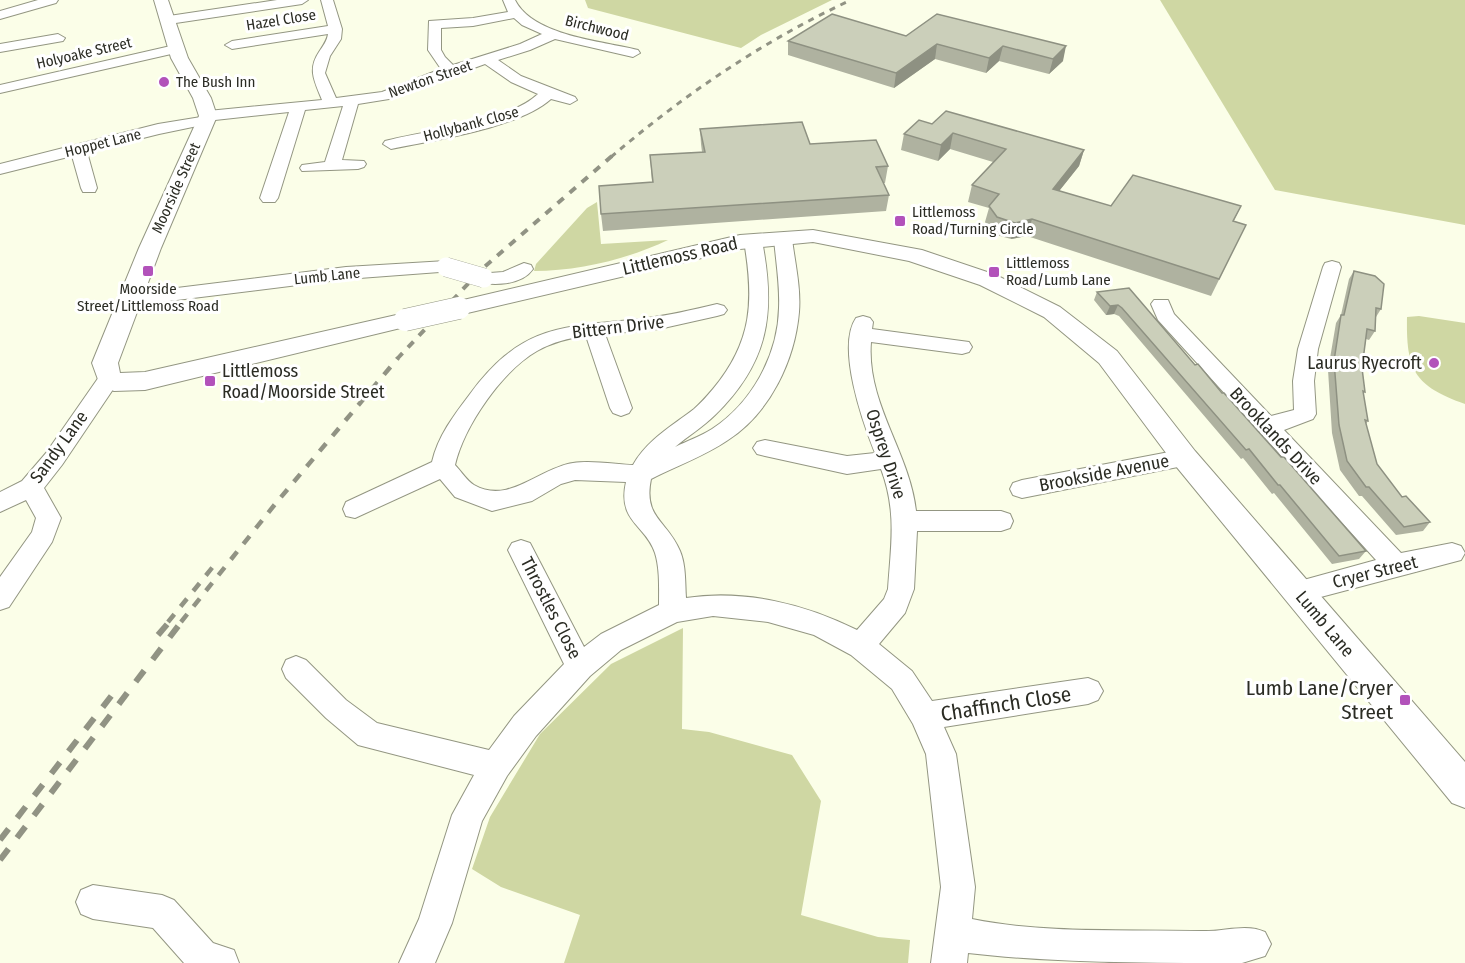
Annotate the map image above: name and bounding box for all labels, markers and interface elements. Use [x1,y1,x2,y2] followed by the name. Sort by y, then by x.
[245,6,317,34] street label: Hazel Close
[563,11,631,45] street label: Birchwood
[35,33,133,73] street label: Holyoake Street
[386,56,474,102] street label: Newton Street
[176,73,255,91] place label: The Bush Inn
[157,75,171,89] marker: The Bush Inn
[421,103,521,145] street label: Hollybank Close
[63,125,143,161] street label: Hoppet Lane
[148,140,204,236] street label: Moorside Street
[912,203,1034,238] place label: Littlemoss Road/Turning Circle
[893,214,907,228] marker: Littlemoss Road/Turning Circle
[620,232,740,280] street label: Littlemoss Road
[1006,254,1111,289] place label: Littlemoss Road/Lumb Lane
[141,264,155,278] marker: Moorside Street/Littlemoss Road
[293,264,361,288] street label: Lumb Lane
[987,265,1001,279] marker: Littlemoss Road/Lumb Lane
[77,280,219,315] place label: Moorside Street/Littlemoss Road
[571,310,666,344] street label: Bittern Drive
[1307,352,1422,374] place label: Laurus Ryecroft
[1427,356,1441,370] marker: Laurus Ryecroft
[222,360,385,403] place label: Littlemoss Road/Moorside Street
[203,374,217,388] marker: Littlemoss Road/Moorside Street
[1225,383,1327,490] street label: Brooklands Drive
[25,406,93,488] street label: Sandy Lane
[861,406,911,502] street label: Osprey Drive
[1037,450,1171,496] street label: Brookside Avenue
[1330,551,1420,593] street label: Cryer Street
[516,553,586,663] street label: Throstles Close
[1291,586,1359,662] street label: Lumb Lane
[1246,675,1394,725] place label: Lumb Lane/Cryer Street
[939,681,1073,727] street label: Chaffinch Close
[1398,693,1412,707] marker: Lumb Lane/Cryer Street

